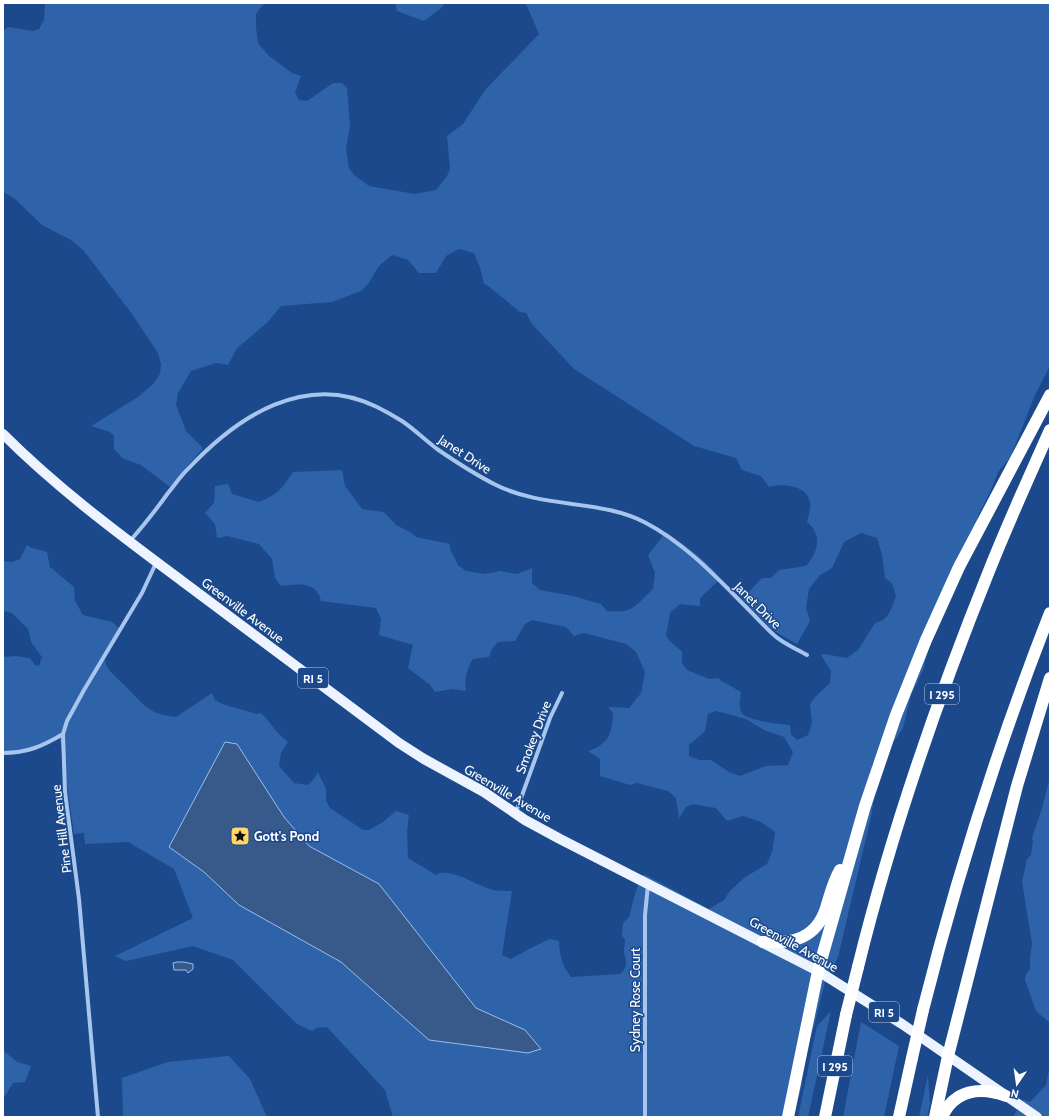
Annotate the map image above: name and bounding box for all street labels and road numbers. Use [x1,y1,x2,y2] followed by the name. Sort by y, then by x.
[435,430,495,477] street label: Janet Drive
[199,574,288,646] street label: Greenville Avenue
[730,577,785,632] street label: Janet Drive
[298,668,328,688] road number: RI 5
[925,684,959,704] road number: I 295
[512,698,554,776] street label: Smokey Drive
[461,761,555,826] street label: Greenville Avenue
[48,783,74,874] street label: Pine Hill Avenue
[747,913,841,975] street label: Greenville Avenue
[627,947,643,1052] street label: Sydney Rose Court
[869,1002,899,1022] road number: RI 5
[818,1056,852,1076] road number: I 295

